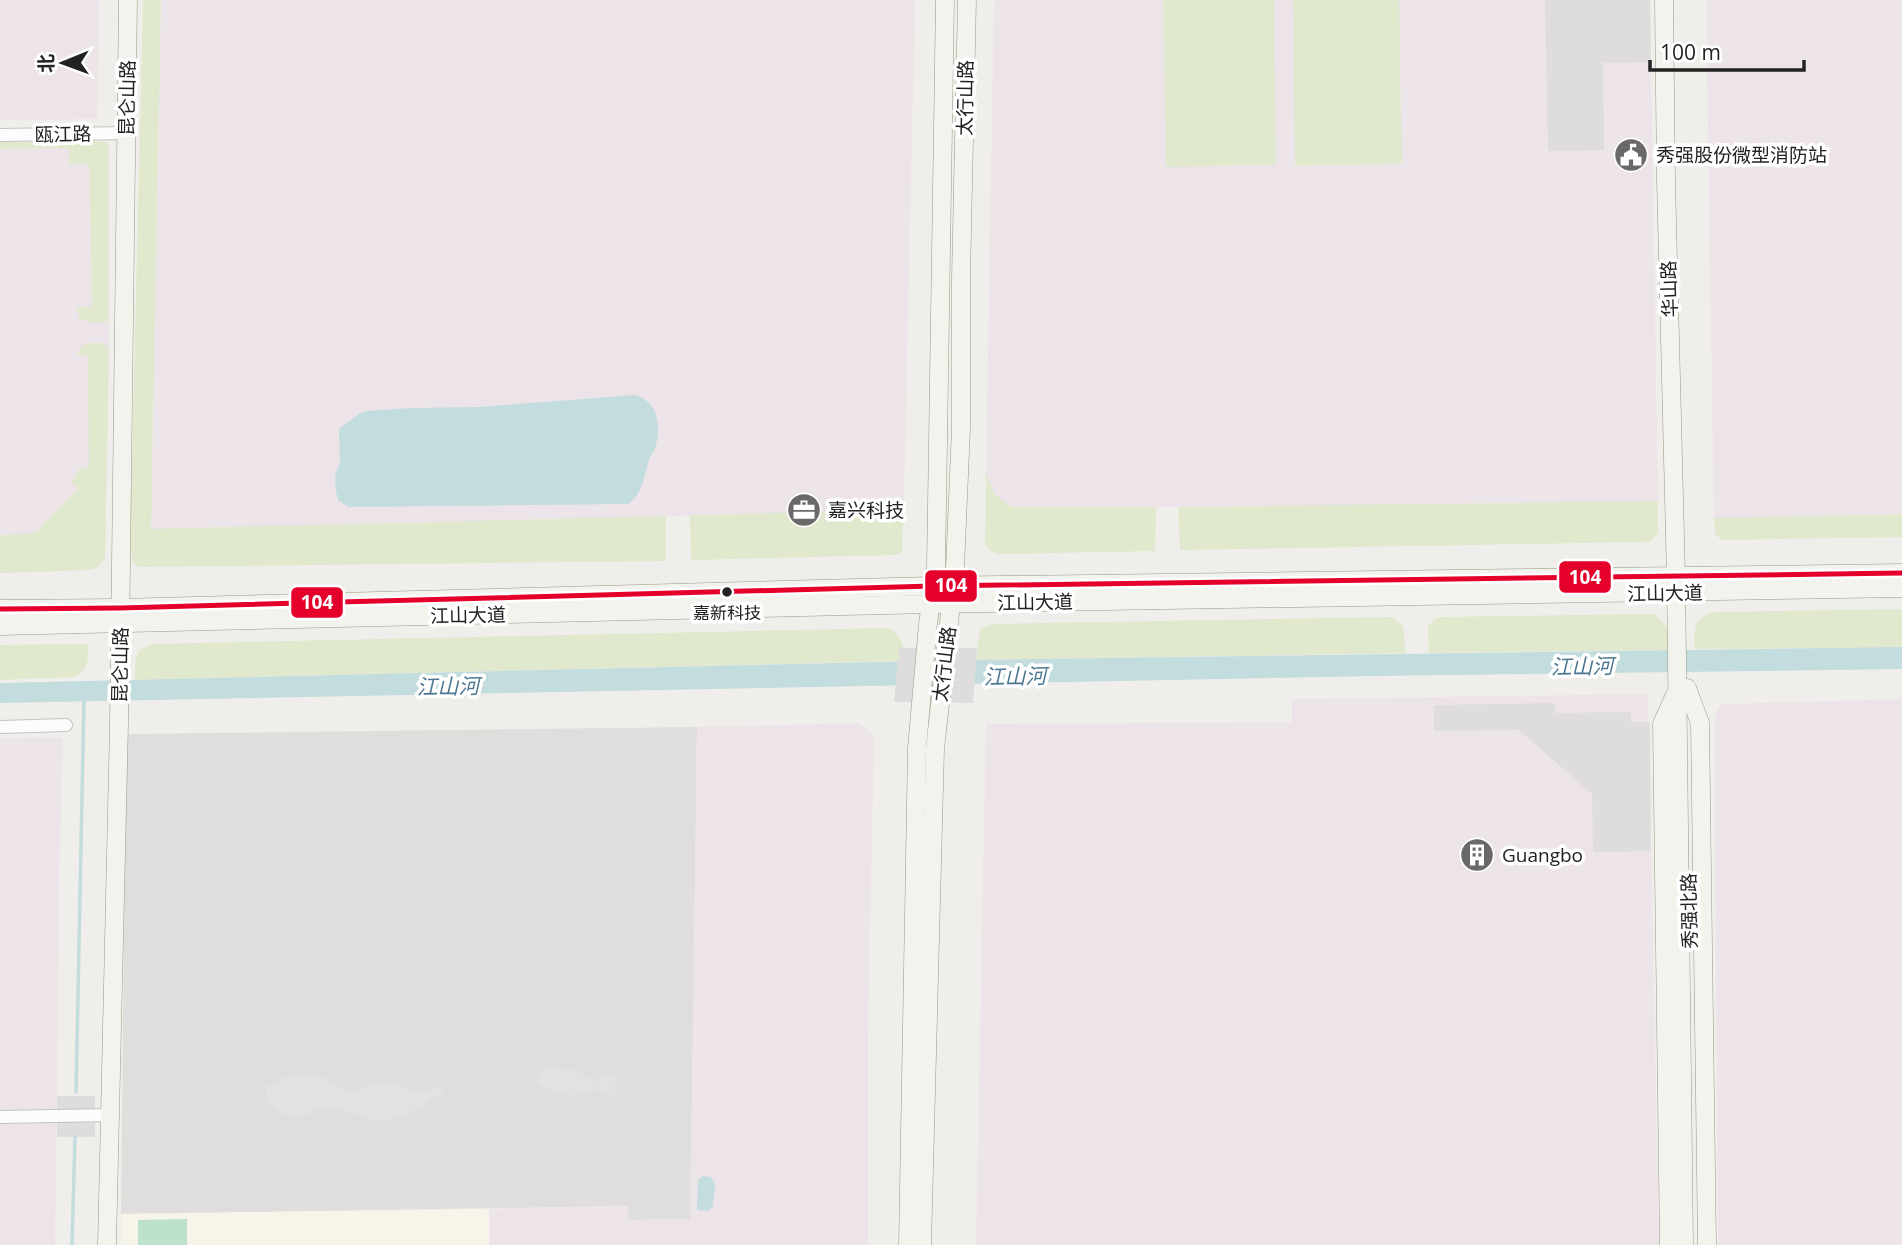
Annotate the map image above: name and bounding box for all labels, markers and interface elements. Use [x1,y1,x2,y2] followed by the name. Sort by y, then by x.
[28,28,98,98] north arrow
[1650,28,1804,72] scale bar
[1660,38,1721,66] text: 100 m
[33,54,59,73] text: 北
[113,60,141,136] street label: 昆仑山路
[951,60,979,136] street label: 太行山路
[34,121,92,147] street label: 瓯江路
[1612,136,1650,174] public building icon: 秀强股份微型消防站
[1656,142,1827,168] place label: 秀强股份微型消防站
[1655,260,1683,318] street label: 华山路
[785,491,823,529] office icon: 嘉兴科技
[828,497,904,523] place label: 嘉兴科技
[1558,560,1612,594] line badge: 104
[1569,564,1601,590] text: 104
[924,569,978,603] line badge: 104
[935,572,967,598] text: 104
[1627,579,1703,607] street label: 江山大道
[720,585,734,599] marker: 嘉新科技
[290,586,344,619] line badge: 104
[997,588,1073,616] street label: 江山大道
[301,589,333,615] text: 104
[430,601,506,629] street label: 江山大道
[693,601,761,624] place label: 嘉新科技
[926,625,962,703] street label: 太行山路
[106,627,134,703] street label: 昆仑山路
[1550,651,1618,681] water label: 江山河
[983,661,1051,691] water label: 江山河
[416,671,484,701] water label: 江山河
[1458,836,1496,874] building icon: Guangbo
[1502,842,1583,868] place label: Guangbo
[1675,873,1703,949] street label: 秀强北路

